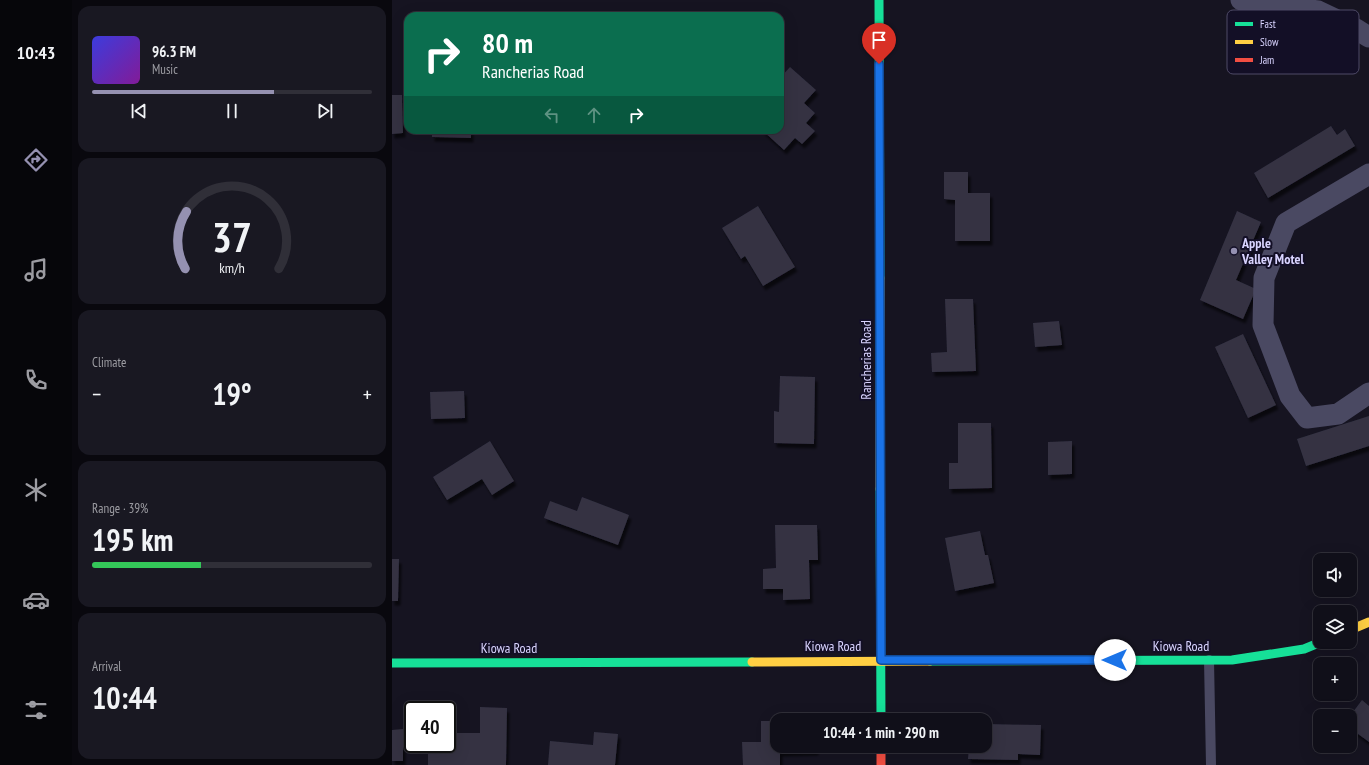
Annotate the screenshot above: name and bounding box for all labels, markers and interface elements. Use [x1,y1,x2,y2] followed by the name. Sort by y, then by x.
[1227,10,1359,74] legend
[1260,17,1276,31] text: Fast
[862,23,896,64] pin
[482,24,533,61] text: 80 m
[416,28,468,80] icon: right
[868,29,890,51] icon: arrive
[1260,35,1279,49] text: Slow
[17,41,55,64] text: 10:43
[152,42,196,61] text: 96.3 FM
[1259,53,1274,67] text: Jam
[482,60,584,83] text: Rancherias Road
[152,61,178,78] text: Music
[128,100,150,122] icon: previous
[221,100,243,122] icon: pause
[314,100,336,122] icon: next
[541,104,563,126] icon: left
[583,104,605,126] icon: ahead
[625,104,647,126] icon: right
[22,146,50,174] icon: directions
[212,209,252,262] text: 37
[1241,234,1304,268] place label: Apple Valley Motel
[1229,246,1239,256] marker: Apple Valley Motel
[22,256,50,284] icon: music
[219,257,245,276] text: km/h
[857,320,875,400] street label: Rancherias Road
[92,354,126,371] text: Climate
[22,366,50,394] icon: phone
[212,374,252,413] text: 19°
[92,380,101,408] text: −
[363,380,372,408] text: +
[22,476,50,504] icon: climate
[92,500,148,517] text: Range · 39%
[92,520,173,559] text: 195 km
[1313,553,1357,753] map controls
[1313,553,1357,597] button: sound
[22,586,50,614] icon: car
[1313,605,1357,649] button: layers
[805,637,861,655] street label: Kiowa Road
[1153,637,1209,655] street label: Kiowa Road
[481,639,537,657] street label: Kiowa Road
[1094,639,1136,681] position arrow
[1313,657,1357,701] button: +
[92,658,121,675] text: Arrival
[92,678,157,717] text: 10:44
[22,696,50,724] icon: filters
[404,701,456,753] speed limit sign: 40
[1313,709,1357,753] button: −
[823,723,939,742] text: 10:44 · 1 min · 290 m

